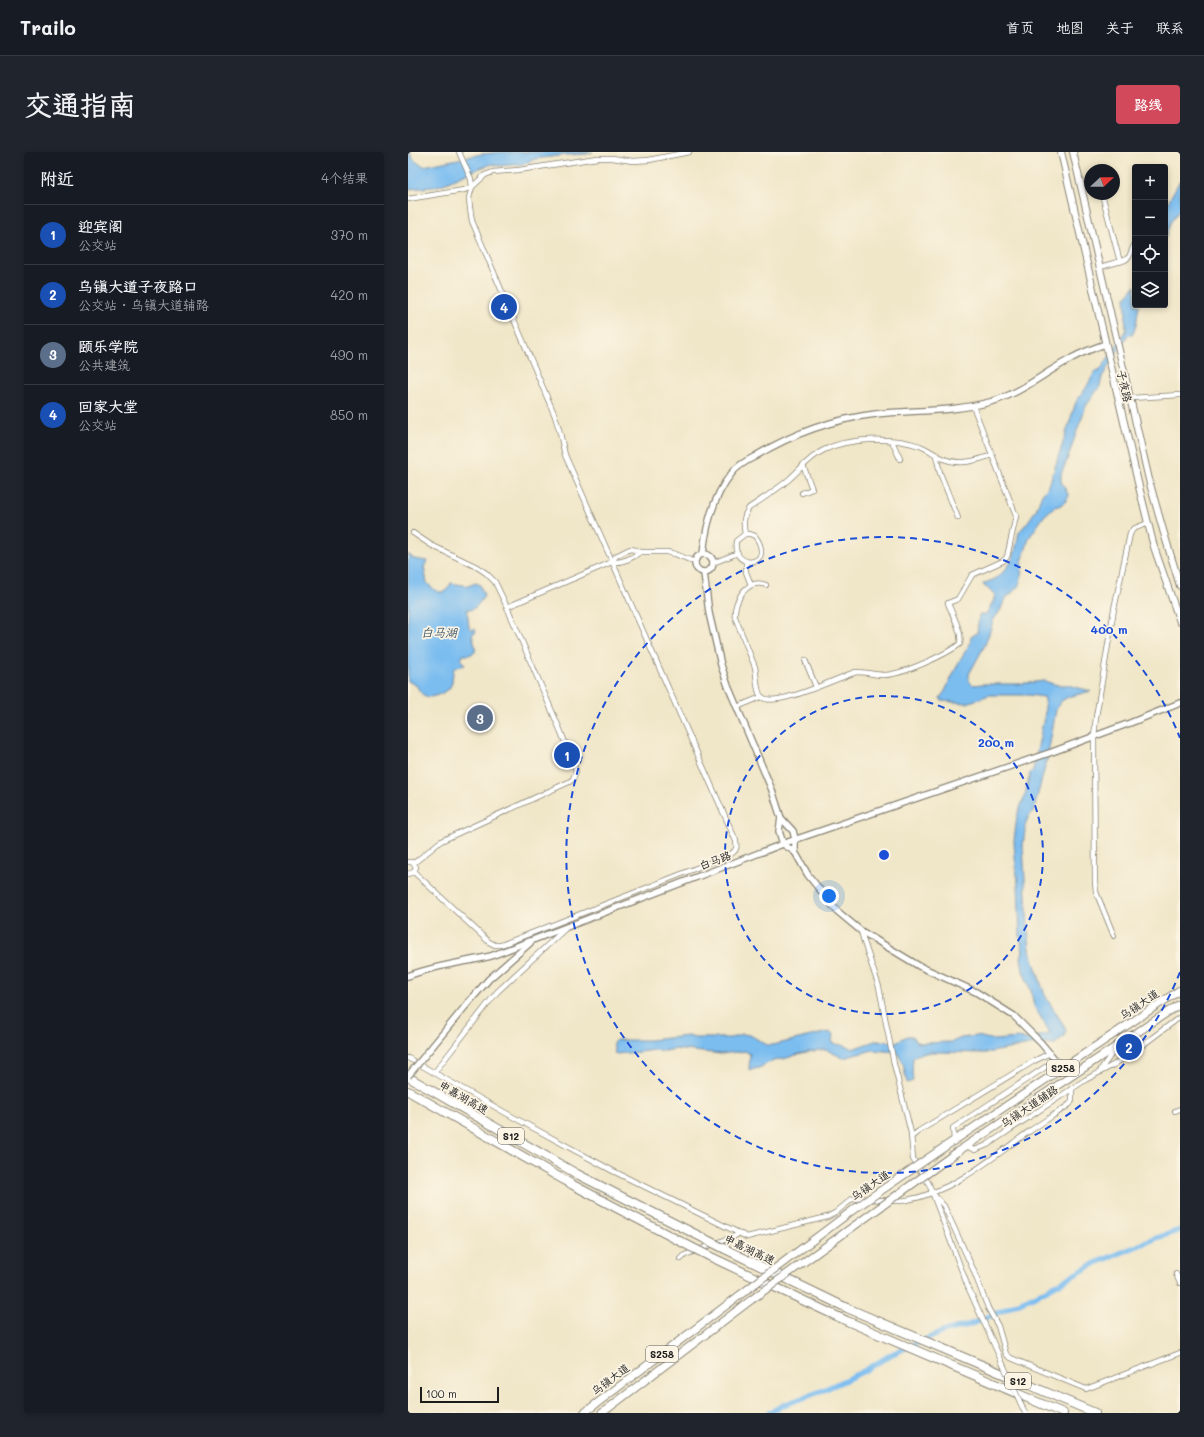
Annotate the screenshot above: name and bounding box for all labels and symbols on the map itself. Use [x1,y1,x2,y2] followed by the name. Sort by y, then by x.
[1084,164,1120,200] north arrow
[491,292,517,322] pin: 4
[1114,368,1136,404] street label: 子夜路
[1091,621,1127,637] text: 400 m
[421,624,458,640] water label: 白马湖
[467,703,493,733] pin: 3
[978,734,1014,750] text: 200 m
[554,740,580,770] pin: 1
[697,847,733,873] street label: 白马路
[877,848,891,862] centre of rings
[819,886,839,906] your location
[1117,985,1161,1023] street label: 乌镇大道
[1116,1032,1142,1062] pin: 2
[1047,1060,1079,1076] road number: S258
[436,1077,492,1117] street label: 申嘉湖高速
[997,1081,1061,1131] street label: 乌镇大道辅路
[498,1128,524,1144] road number: S12
[848,1166,892,1204] street label: 乌镇大道
[722,1230,778,1268] street label: 申嘉湖高速
[646,1346,678,1362] road number: S258
[588,1360,632,1398] street label: 乌镇大道
[1005,1373,1031,1389] road number: S12
[420,1385,499,1404] scale bar

